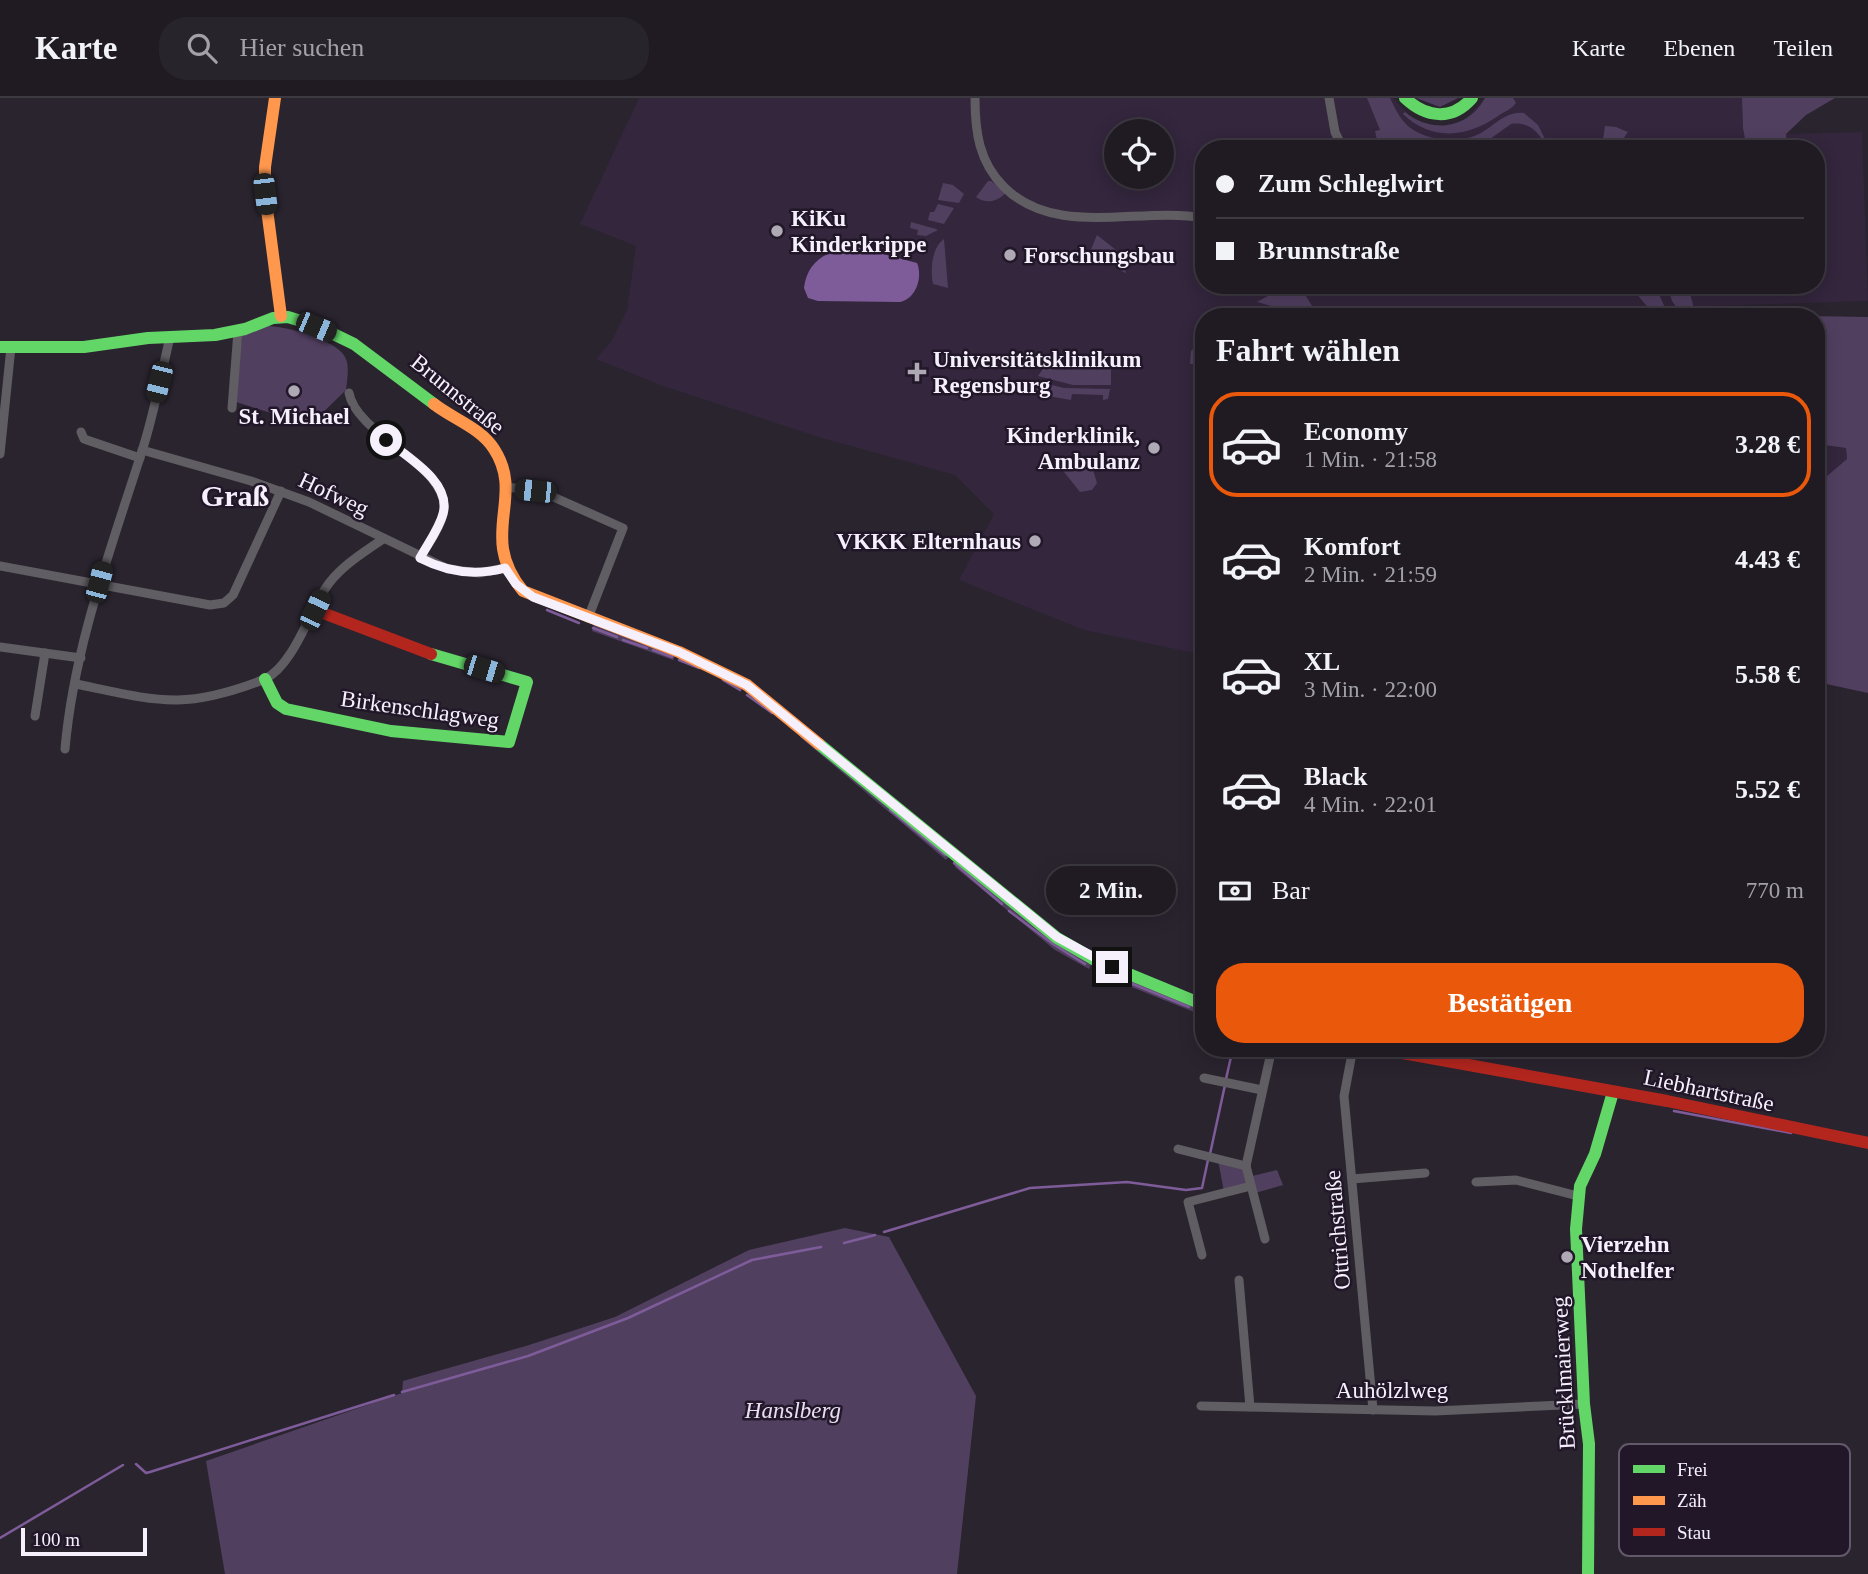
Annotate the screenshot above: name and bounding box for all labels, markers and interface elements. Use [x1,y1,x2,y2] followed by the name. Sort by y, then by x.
[159,17,649,80] search box
[183,29,221,67] icon: search
[35,30,117,66] text: Karte
[239,33,364,62] text: Hier suchen
[1572,35,1625,61] text: Karte
[1663,35,1735,61] text: Ebenen
[1773,35,1833,61] text: Teilen
[1104,119,1174,189] map controls
[1104,119,1174,189] button: locate
[1258,169,1444,198] text: Zum Schleglwirt
[253,172,278,216] car
[791,206,926,257] place label: KiKu Kinderkrippe
[769,223,785,239] marker: KiKu Kinderkrippe
[1258,236,1400,265] text: Brunnstraße
[1024,243,1175,268] place label: Forschungsbau
[1002,247,1018,263] marker: Forschungsbau
[293,309,340,345] car
[1216,332,1400,368] text: Fahrt wählen
[933,347,1141,398] place label: Universitätsklinikum Regensburg
[406,349,509,439] street label: Brunnstraße
[144,359,175,405] car
[907,362,927,382] marker: Universitätsklinikum Regensburg
[286,383,302,399] marker: St. Michael
[238,404,350,429] place label: St. Michael
[1220,413,1283,476] icon: car
[1304,417,1408,446] text: Economy
[1006,423,1140,474] place label: Kinderklinik, Ambulanz
[370,424,402,456] route start
[1735,430,1800,459] text: 3.28 €
[1146,440,1162,456] marker: Kinderklinik, Ambulanz
[1304,447,1437,472] text: 1 Min. · 21:58
[295,467,373,522] street label: Hofweg
[514,478,557,504] car
[201,479,269,512] district label: Graß
[1220,528,1283,591] icon: car
[836,529,1021,554] place label: VKKK Elternhaus
[1304,532,1401,561] text: Komfort
[1027,533,1043,549] marker: VKKK Elternhaus
[1735,545,1800,574] text: 4.43 €
[84,559,115,605] car
[1304,562,1437,587] text: 2 Min. · 21:59
[297,587,334,633] car
[1220,643,1283,706] icon: car
[1304,647,1340,676] text: XL
[461,653,508,685] car
[1735,660,1800,689] text: 5.58 €
[1304,677,1437,702] text: 3 Min. · 22:00
[339,686,501,733] street label: Birkenschlagweg
[1220,758,1283,821] icon: car
[1304,762,1368,791] text: Black
[1735,775,1800,804] text: 5.52 €
[1304,792,1437,817] text: 4 Min. · 22:01
[1047,866,1177,914] callout: 2 Min.
[1216,872,1254,910] icon: cash
[1272,876,1310,905] text: Bar
[1079,878,1143,903] text: 2 Min.
[1746,878,1804,903] text: 770 m
[1096,951,1128,983] route end
[1216,963,1804,1043] button: Bestätigen
[1641,1064,1776,1117] street label: Liebhartstraße
[1320,1169,1355,1291] street label: Ottrichstraße
[1581,1232,1674,1283] place label: Vierzehn Nothelfer
[1559,1249,1575,1265] marker: Vierzehn Nothelfer
[1547,1295,1580,1450] street label: Brücklmaierweg
[1336,1378,1449,1403] street label: Auhölzlweg
[744,1398,841,1423] park label: Hanslberg
[1619,1444,1850,1556] legend
[1677,1459,1708,1480] text: Frei
[1677,1490,1707,1511] text: Zäh
[1677,1522,1711,1543] text: Stau
[21,1525,147,1557] scale bar
[32,1529,80,1550] text: 100 m

